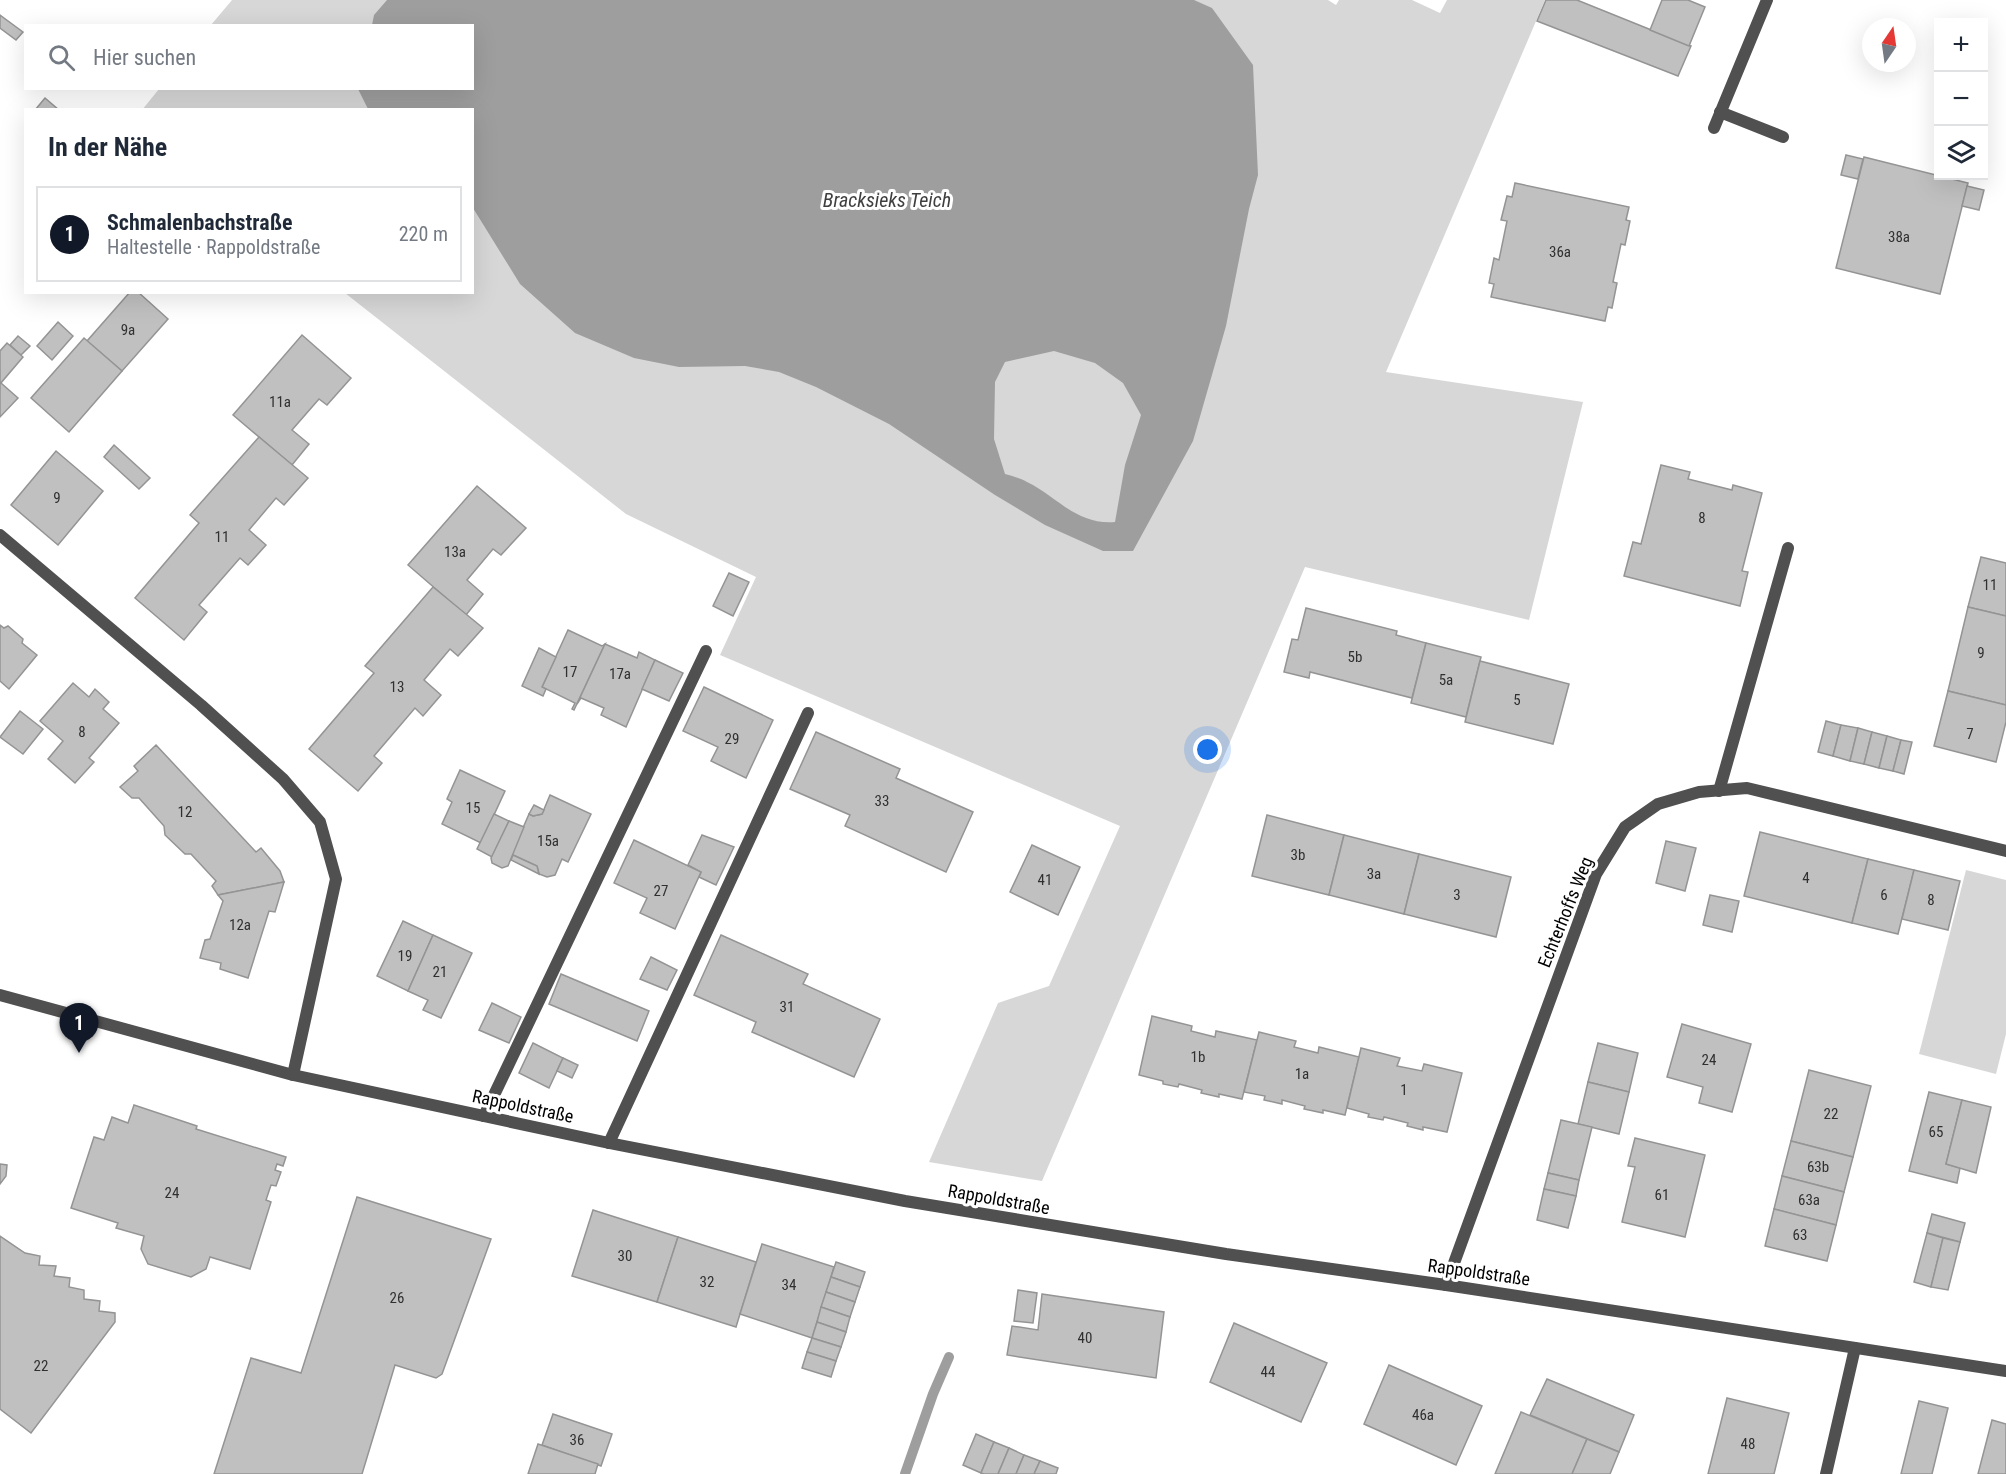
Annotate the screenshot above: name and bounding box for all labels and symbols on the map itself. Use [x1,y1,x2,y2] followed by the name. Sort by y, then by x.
[1862,18,1916,72] north arrow
[823,188,951,212] water label: Bracksieks Teich
[1888,228,1910,246] house number: 38a
[1549,243,1571,261] house number: 36a
[121,321,135,339] house number: 9a
[269,393,291,411] house number: 11a
[53,489,61,507] house number: 9
[1698,509,1706,527] house number: 8
[215,528,229,546] house number: 11
[444,543,466,561] house number: 13a
[1983,576,1997,594] house number: 11
[1977,644,1985,662] house number: 9
[1348,648,1362,666] house number: 5b
[563,663,577,681] house number: 17
[609,665,631,683] house number: 17a
[1439,671,1453,689] house number: 5a
[390,678,404,696] house number: 13
[1513,691,1521,709] house number: 5
[78,723,86,741] house number: 8
[1966,725,1974,743] house number: 7
[725,730,739,748] house number: 29
[1193,735,1222,764] your location
[875,792,889,810] house number: 33
[466,799,480,817] house number: 15
[178,803,192,821] house number: 12
[537,832,559,850] house number: 15a
[1291,846,1305,864] house number: 3b
[1533,854,1597,970] street label: Echterhoffs Weg
[1367,865,1381,883] house number: 3a
[1802,869,1810,887] house number: 4
[1038,871,1052,889] house number: 41
[654,882,668,900] house number: 27
[1453,886,1461,904] house number: 3
[1880,886,1888,904] house number: 6
[1927,891,1935,909] house number: 8
[229,916,251,934] house number: 12a
[398,947,412,965] house number: 19
[433,963,447,981] house number: 21
[780,998,794,1016] house number: 31
[60,1004,98,1053] pin: 1
[1191,1048,1205,1066] house number: 1b
[1702,1051,1716,1069] house number: 24
[1295,1065,1309,1083] house number: 1a
[1400,1081,1408,1099] house number: 1
[470,1085,576,1127] street label: Rappoldstraße
[1824,1105,1838,1123] house number: 22
[1929,1123,1943,1141] house number: 65
[1807,1158,1829,1176] house number: 63b
[946,1180,1052,1218] street label: Rappoldstraße
[165,1184,179,1202] house number: 24
[1655,1186,1669,1204] house number: 61
[1798,1191,1820,1209] house number: 63a
[1793,1226,1807,1244] house number: 63
[618,1247,632,1265] house number: 30
[1426,1254,1532,1290] street label: Rappoldstraße
[700,1273,714,1291] house number: 32
[782,1276,796,1294] house number: 34
[390,1289,404,1307] house number: 26
[1078,1329,1092,1347] house number: 40
[34,1357,48,1375] house number: 22
[1261,1363,1275,1381] house number: 44
[1412,1406,1434,1424] house number: 46a
[570,1431,584,1449] house number: 36
[1741,1435,1755,1453] house number: 48

